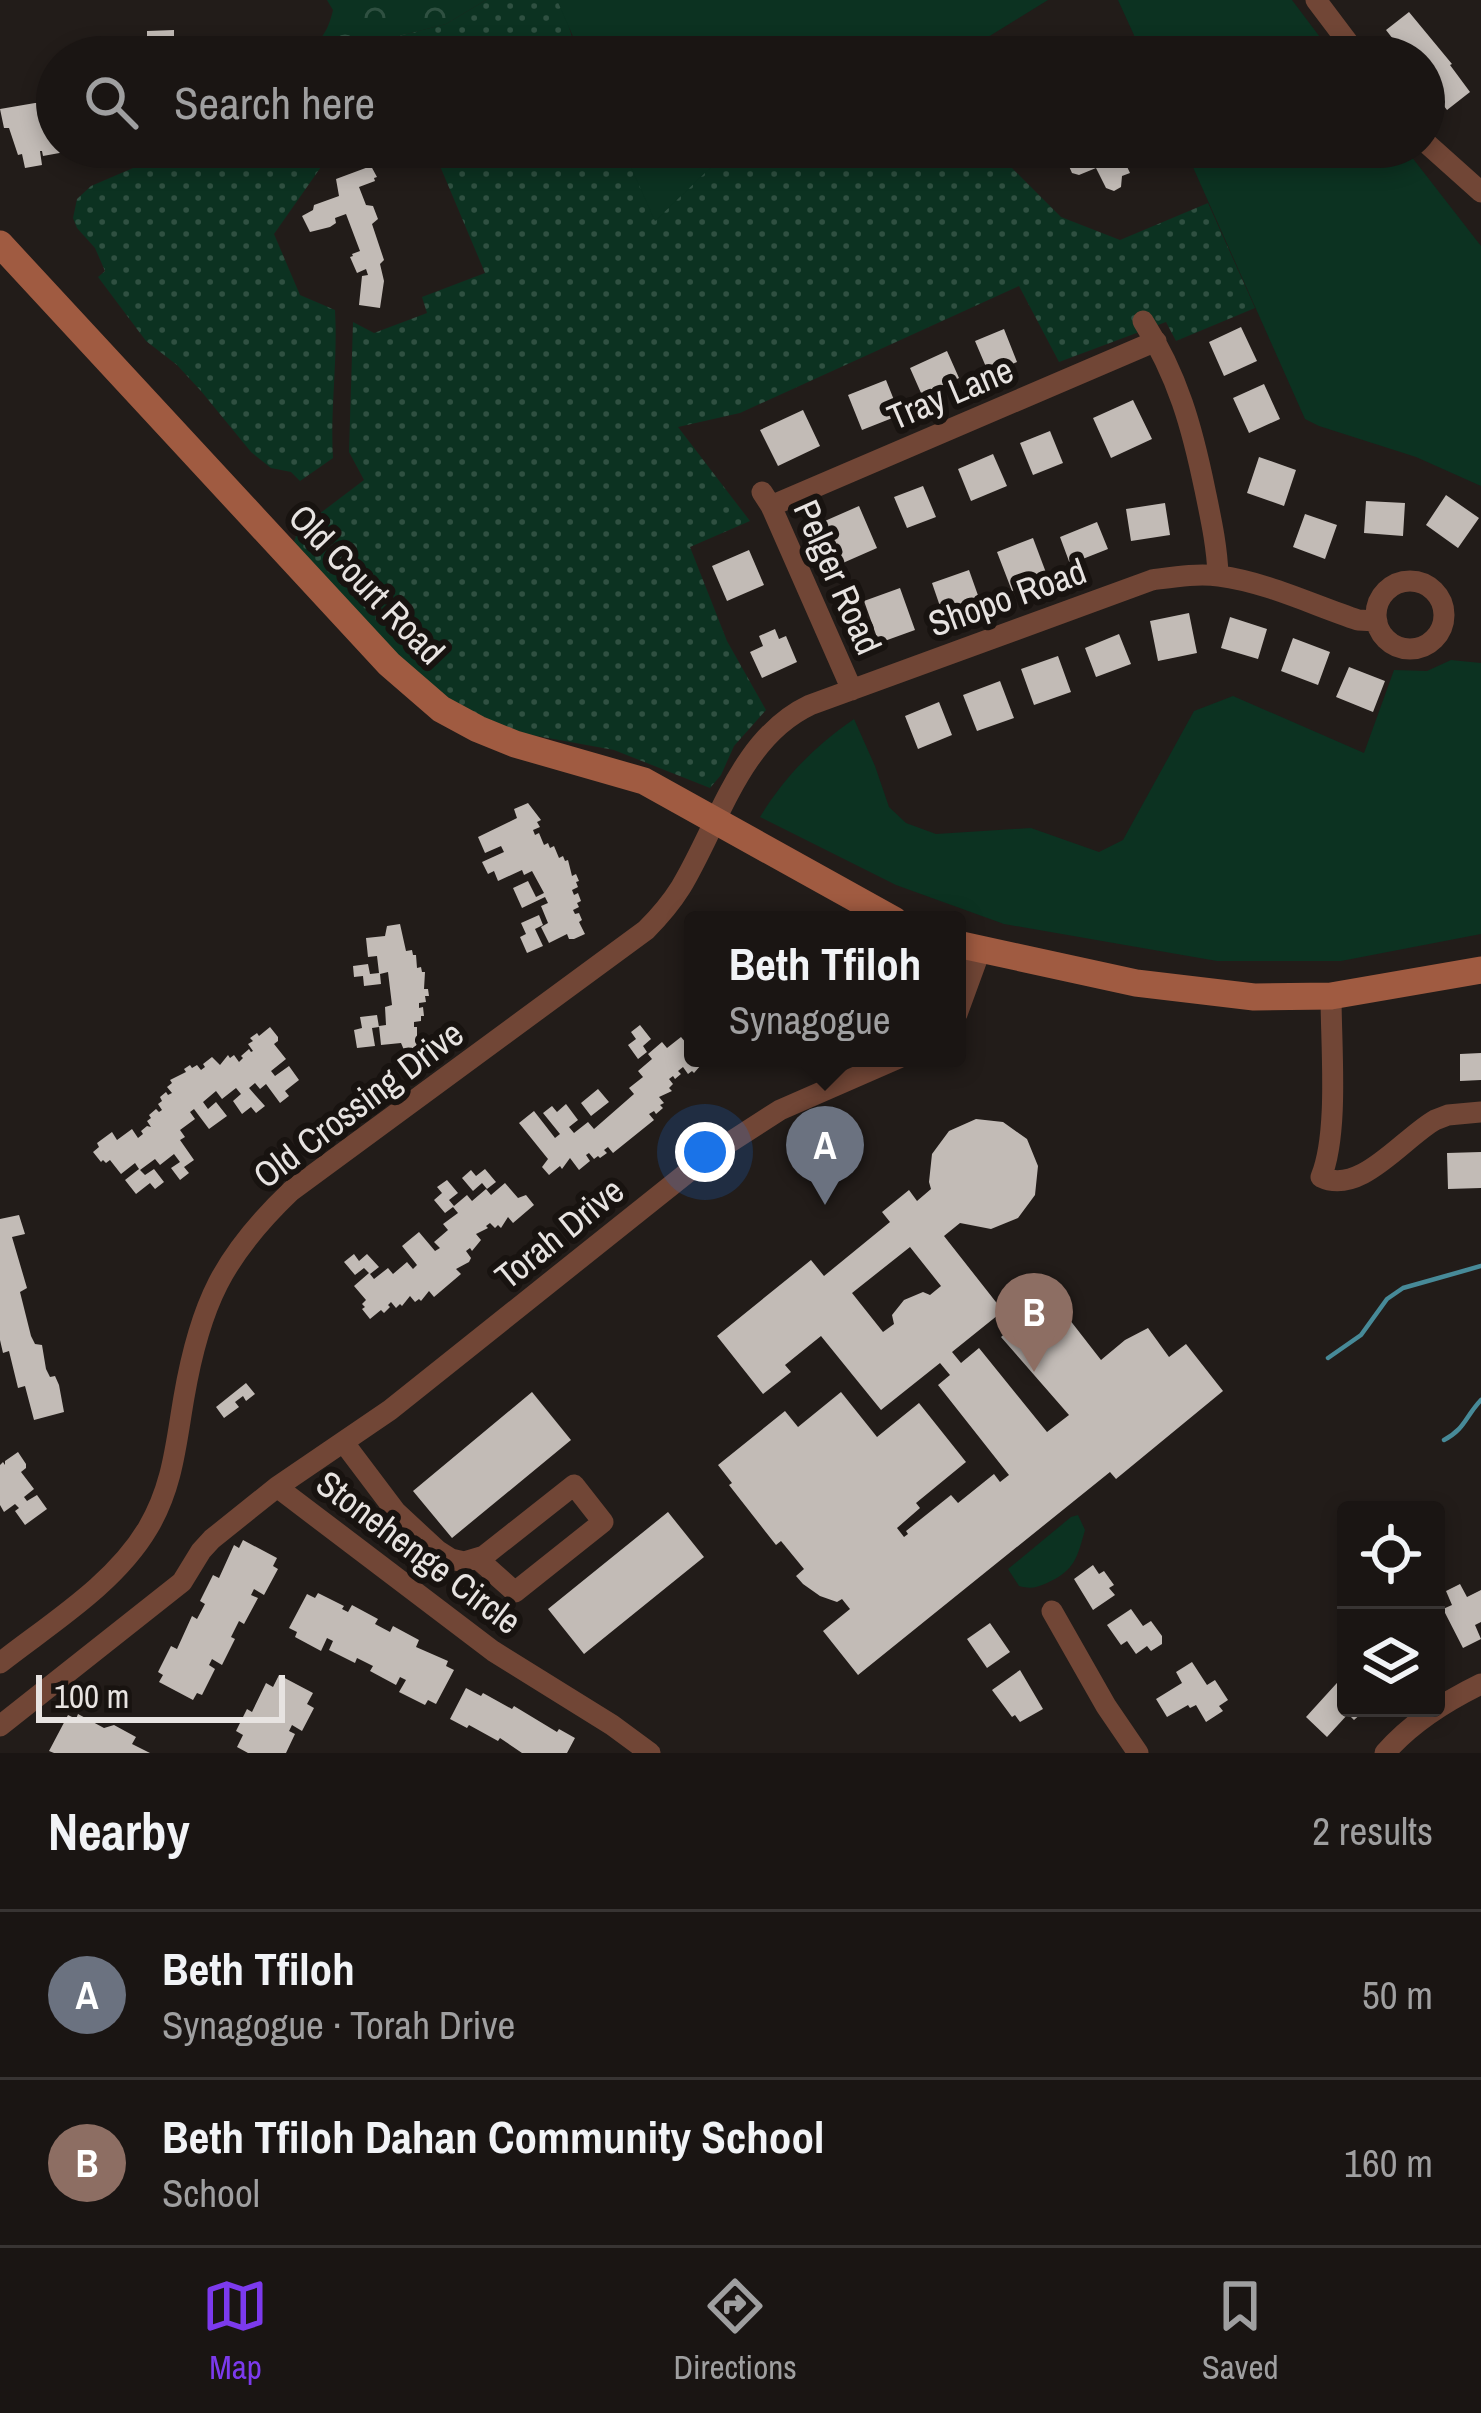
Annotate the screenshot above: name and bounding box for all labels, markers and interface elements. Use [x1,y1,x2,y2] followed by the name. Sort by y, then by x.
[36,36,1445,168] search box
[78,69,144,135] icon: search
[174,72,375,133] text: Search here
[880,345,1020,441] street label: Tray Lane
[783,492,893,662] street label: Pelger Road
[279,494,455,674] street label: Old Court Road
[922,546,1092,648] street label: Shopo Road
[684,911,966,1067] popup
[729,933,921,994] text: Beth Tfiloh
[729,994,890,1046] text: Synagogue
[243,1009,473,1199] street label: Old Crossing Drive
[786,1106,864,1205] pin: A
[675,1122,735,1182] your location
[485,1166,633,1300] street label: Torah Drive
[995,1273,1073,1372] pin: B
[307,1459,531,1645] street label: Stonehenge Circle
[1337,1501,1445,1717] map controls
[1337,1501,1445,1609] button: locate
[1337,1609,1445,1717] button: layers
[36,1669,285,1722] scale bar
[54,1674,129,1718] text: 100 m
[48,1797,190,1866] text: Nearby
[1312,1805,1433,1857] text: 2 results
[162,1938,355,1999] text: Beth Tfiloh
[75,1969,99,2021] text: A
[1362,1969,1433,2021] text: 50 m
[162,1999,515,2051] text: Synagogue · Torah Drive
[162,2106,824,2167] text: Beth Tfiloh Dahan Community School
[75,2137,99,2189] text: B
[1344,2137,1433,2189] text: 160 m
[162,2167,260,2219] text: School
[202,2273,268,2389] tab: Map
[673,2273,797,2389] tab: Directions
[1202,2273,1278,2389] tab: Saved

